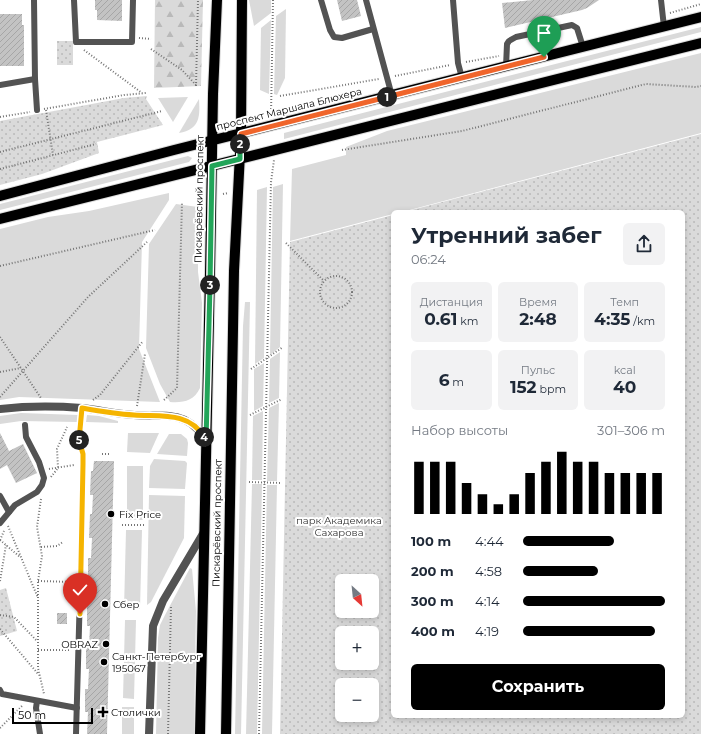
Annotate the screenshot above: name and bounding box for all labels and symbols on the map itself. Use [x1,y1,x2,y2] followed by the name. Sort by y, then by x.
[527,16,561,57] pin
[215,85,363,133] street label: проспект Маршала Блюхера
[377,87,397,107] pin: 1
[230,134,250,154] pin: 2
[191,135,207,263] street label: Пискарёвский проспект
[200,275,220,295] pin: 3
[194,427,214,447] pin: 4
[69,430,89,450] pin: 5
[209,459,225,587] street label: Пискарёвский проспект
[119,508,161,521] place label: Fix Price
[106,509,116,519] marker: Fix Price
[296,514,382,539] park label: парк Академика Сахарова
[63,573,97,614] pin
[335,574,379,618] north arrow
[113,598,140,611] place label: Сбер
[100,599,110,609] marker: Сбер
[61,638,98,651] place label: OBRAZ
[101,639,111,649] marker: OBRAZ
[112,650,201,675] place label: Санкт-Петербург 195067
[99,657,109,667] marker: Санкт-Петербург 195067
[12,706,93,725] scale bar
[111,706,161,719] place label: Столички
[98,707,108,717] marker: Столички

